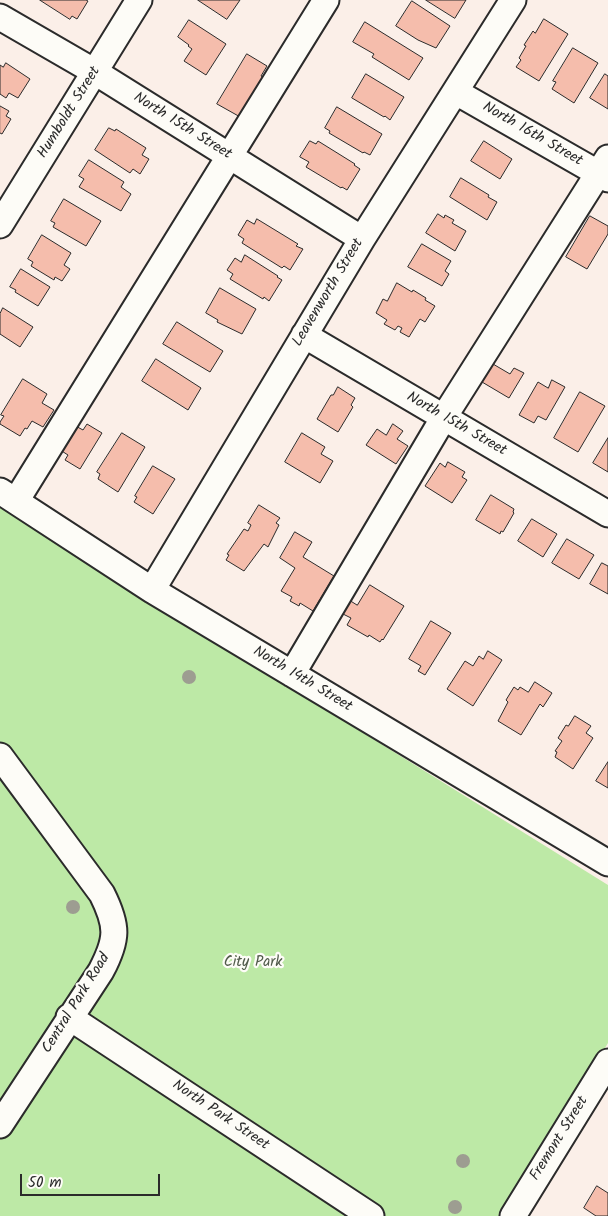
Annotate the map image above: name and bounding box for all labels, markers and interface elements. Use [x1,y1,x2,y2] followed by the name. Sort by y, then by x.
[35,64,105,162] street label: Humboldt Street
[130,90,234,164] street label: North 15th Street
[479,99,585,171] street label: North 16th Street
[290,236,368,350] street label: Leavenworth Street
[403,389,509,461] street label: North 15th Street
[249,643,355,717] street label: North 14th Street
[39,951,115,1057] street label: Central Park Road
[224,954,282,972] park label: City Park
[168,1077,272,1155] street label: North Park Street
[527,1093,593,1185] street label: Fremont Street
[22,1164,162,1196] scale bar
[28,1171,62,1195] text: 50 m

